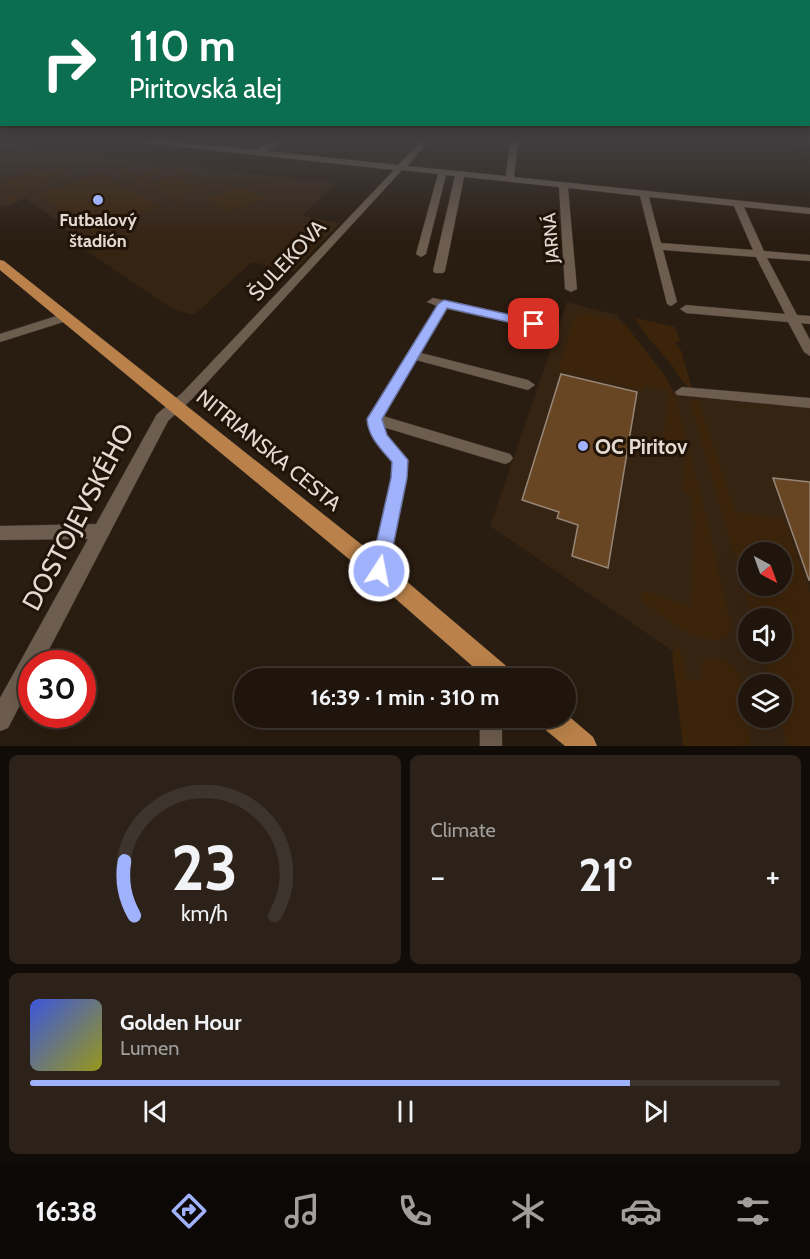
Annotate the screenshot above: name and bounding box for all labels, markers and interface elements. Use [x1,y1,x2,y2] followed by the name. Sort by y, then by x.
[129,20,236,72] text: 110 m
[30,24,108,102] icon: right
[129,72,282,105] text: Piritovská alej
[91,193,105,207] marker: Futbalový štadión
[59,209,137,252] place label: Futbalový štadión
[538,212,564,265] street label: JARNÁ
[243,214,331,306] street label: ŠULEKOVA
[508,298,559,349] pin
[517,307,550,340] icon: arrive
[192,384,346,516] street label: NITRIANSKA CESTA
[15,418,141,616] street label: DOSTOJEVSKÉHO
[595,434,688,459] place label: OC Piritov
[576,439,590,453] marker: OC Piritov
[347,539,411,603] position arrow
[738,542,792,596] north arrow
[738,542,792,728] map controls
[738,608,792,662] button: sound
[18,650,96,728] speed limit sign: 30
[738,674,792,728] button: layers
[311,684,499,711] text: 16:39 · 1 min · 310 m
[431,818,496,842] text: Climate
[171,830,238,906] text: 23
[579,848,632,902] text: 21°
[431,856,445,896] text: −
[765,856,780,896] text: +
[181,901,228,927] text: km/h
[120,1009,241,1036] text: Golden Hour
[120,1036,179,1060] text: Lumen
[139,1095,172,1128] icon: previous
[389,1095,422,1128] icon: pause
[639,1095,672,1128] icon: next
[168,1190,210,1232] icon: directions
[281,1190,323,1232] icon: music
[394,1190,436,1232] icon: phone
[507,1190,549,1232] icon: climate
[620,1190,662,1232] icon: car
[732,1190,774,1232] icon: filters
[35,1195,97,1228] text: 16:38

